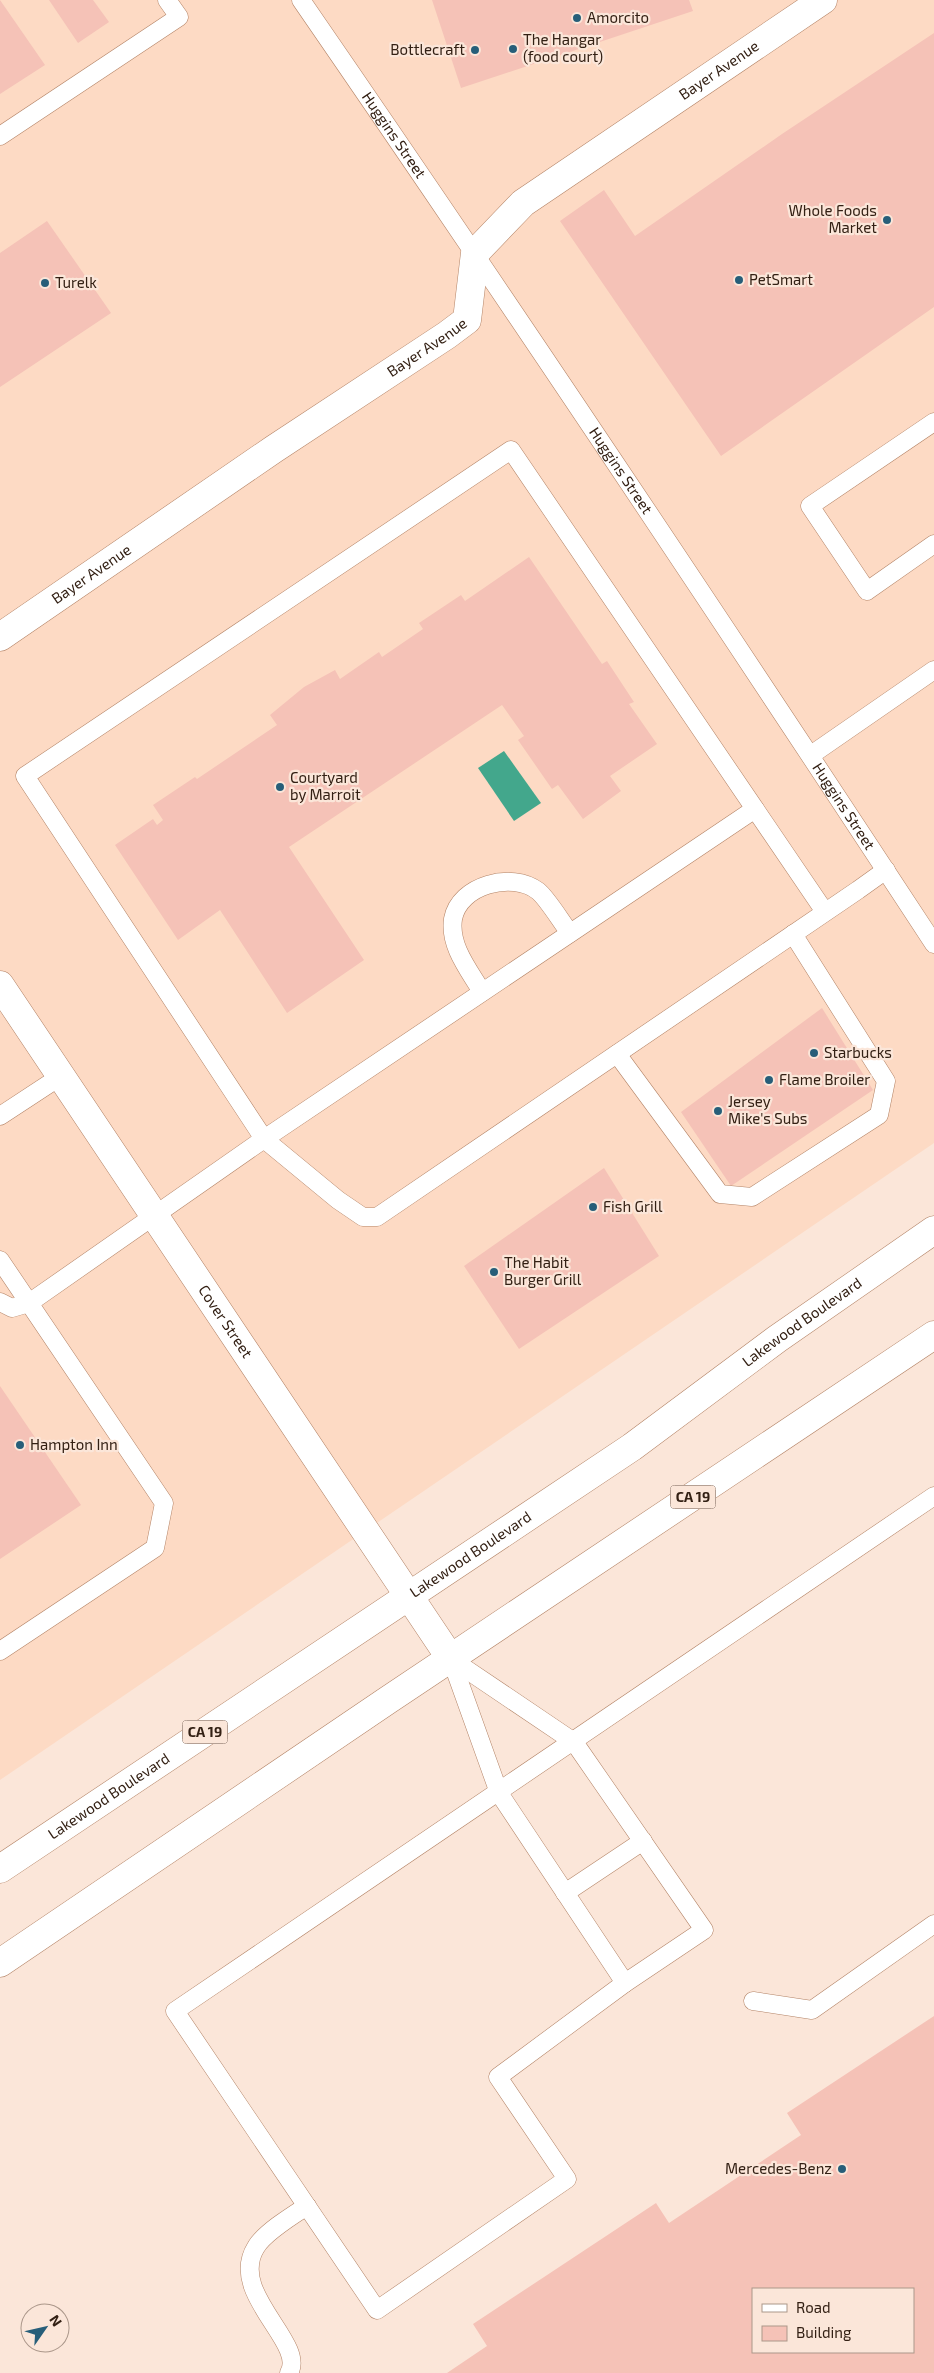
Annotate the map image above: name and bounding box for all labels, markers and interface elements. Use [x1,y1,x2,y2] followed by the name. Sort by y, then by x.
[587,8,649,26] place label: Amorcito
[571,12,583,24] marker: Amorcito
[523,30,603,65] place label: The Hangar (food court)
[675,36,762,103] street label: Bayer Avenue
[390,40,465,58] place label: Bottlecraft
[507,43,519,55] marker: The Hangar (food court)
[469,44,481,56] marker: Bottlecraft
[359,88,430,181] street label: Huggins Street
[789,201,877,236] place label: Whole Foods Market
[881,214,893,226] marker: Whole Foods Market
[749,270,813,288] place label: PetSmart
[55,273,97,291] place label: Turelk
[733,274,745,286] marker: PetSmart
[39,277,51,289] marker: Turelk
[383,313,470,380] street label: Bayer Avenue
[586,423,657,517] street label: Huggins Street
[48,540,134,607] street label: Bayer Avenue
[809,759,880,853] street label: Huggins Street
[290,768,361,803] place label: Courtyard by Marroit
[274,781,286,793] marker: Courtyard by Marroit
[824,1043,892,1061] place label: Starbucks
[808,1047,820,1059] marker: Starbucks
[779,1070,870,1088] place label: Flame Broiler
[763,1074,775,1086] marker: Flame Broiler
[728,1092,807,1127] place label: Jersey Mike's Subs
[712,1105,724,1117] marker: Jersey Mike's Subs
[603,1197,663,1215] place label: Fish Grill
[587,1201,599,1213] marker: Fish Grill
[504,1253,582,1288] place label: The Habit Burger Grill
[488,1266,500,1278] marker: The Habit Burger Grill
[738,1273,865,1370] street label: Lakewood Boulevard
[195,1281,257,1361] street label: Cover Street
[30,1435,118,1453] place label: Hampton Inn
[14,1439,26,1451] marker: Hampton Inn
[670,1485,716,1508] road number: CA 19
[406,1507,534,1601] street label: Lakewood Boulevard
[182,1720,228,1744] road number: CA 19
[44,1748,173,1842] street label: Lakewood Boulevard
[725,2159,832,2177] place label: Mercedes-Benz
[836,2163,848,2175] marker: Mercedes-Benz
[752,2288,914,2353] legend
[796,2298,831,2316] text: Road
[20,2303,70,2353] north arrow
[46,2312,66,2329] text: N
[796,2323,852,2341] text: Building

